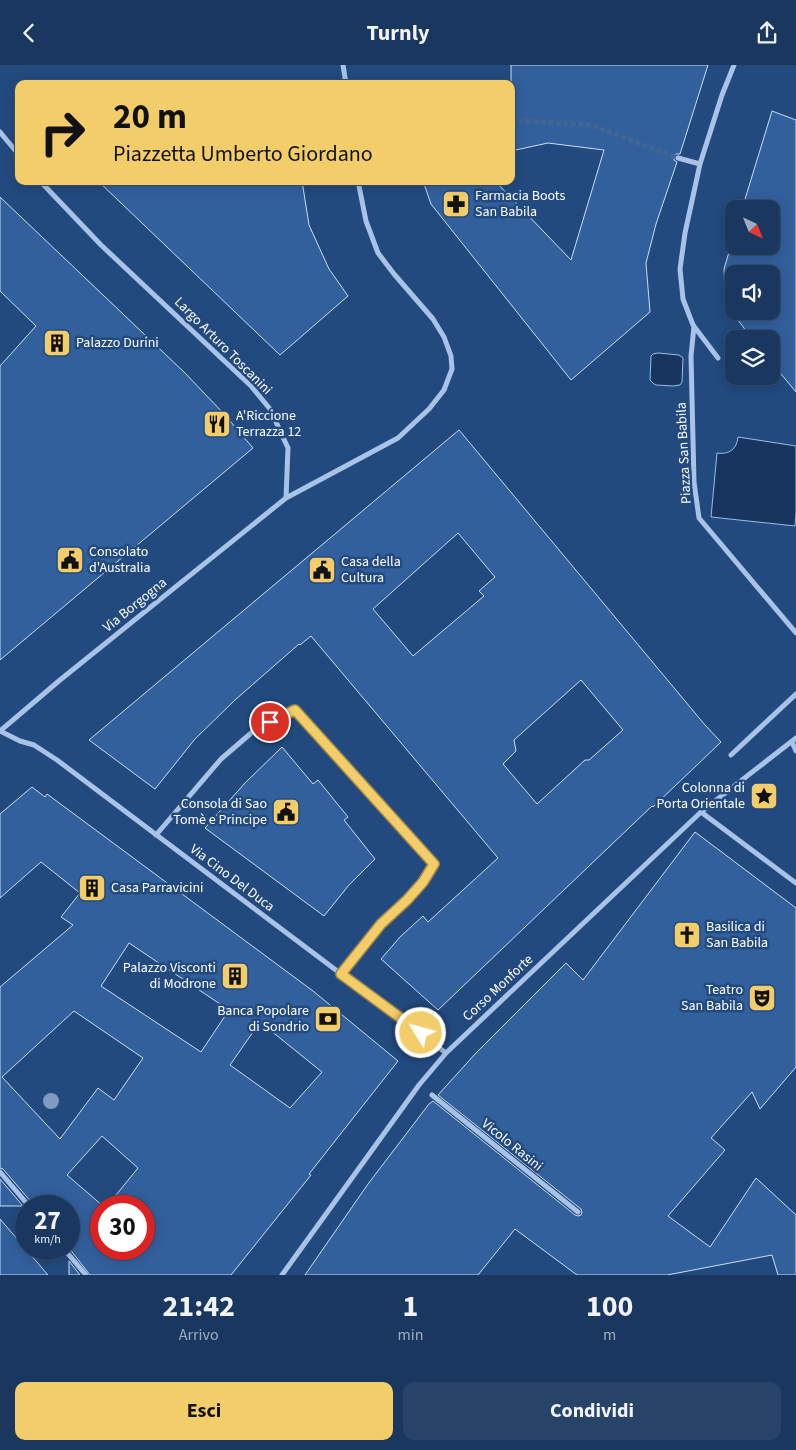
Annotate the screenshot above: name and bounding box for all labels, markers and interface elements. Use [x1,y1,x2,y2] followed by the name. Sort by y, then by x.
[367,17,429,49] text: Turnly
[15,19,43,47] icon: back
[753,19,781,47] icon: share
[113,92,187,142] text: 20 m
[30,100,95,165] icon: right
[113,138,373,170] text: Piazzetta Umberto Giordano
[475,186,565,222] place label: Farmacia Boots San Babila
[441,189,471,219] pharmacy icon: Farmacia Boots San Babila
[725,200,780,255] north arrow
[725,200,780,385] map controls
[725,265,780,320] button: sound
[170,293,276,399] street label: Largo Arturo Toscanini
[42,328,72,358] building icon: Palazzo Durini
[725,330,780,385] button: layers
[76,333,159,353] place label: Palazzo Durini
[671,402,697,504] street label: Piazza San Babila
[236,406,301,442] place label: A'Riccione Terrazza 12
[202,409,232,439] restaurant icon: A'Riccione Terrazza 12
[89,542,151,578] place label: Consolato d'Australia
[55,545,85,575] public building icon: Consolato d'Australia
[341,552,401,588] place label: Casa della Cultura
[307,555,337,585] public building icon: Casa della Cultura
[99,573,171,637] street label: Via Borgogna
[249,701,291,743] pin
[256,708,284,736] icon: arrive
[656,778,745,814] place label: Colonna di Porta Orientale
[749,781,779,811] place icon: Colonna di Porta Orientale
[173,794,267,830] place label: Consola di Sao Tomè e Principe
[271,797,301,827] public building icon: Consola di Sao Tomè e Principe
[185,839,279,917] street label: Via Cino Del Duca
[77,873,107,903] building icon: Casa Parravicini
[111,878,204,898] place label: Casa Parravicini
[706,917,768,953] place label: Basilica di San Babila
[672,920,702,950] church icon: Basilica di San Babila
[458,950,538,1026] street label: Corso Monforte
[123,958,216,994] place label: Palazzo Visconti di Modrone
[220,961,250,991] building icon: Palazzo Visconti di Modrone
[681,980,743,1016] place label: Teatro San Babila
[747,983,777,1013] theatre icon: Teatro San Babila
[217,1001,309,1037] place label: Banca Popolare di Sondrio
[313,1004,343,1034] bank icon: Banca Popolare di Sondrio
[394,1006,446,1058] position arrow
[477,1114,547,1176] street label: Vicolo Rasini
[90,1195,155,1260] speed limit sign: 30
[34,1203,61,1239] text: 27
[34,1231,61,1248] text: km/h
[163,1285,235,1328] text: 21:42
[402,1285,418,1328] text: 1
[586,1285,633,1328] text: 100
[179,1324,219,1346] text: Arrivo
[397,1324,423,1346] text: min
[603,1324,616,1346] text: m
[15,1382,393,1440] button: Esci
[403,1382,781,1440] button: Condividi

